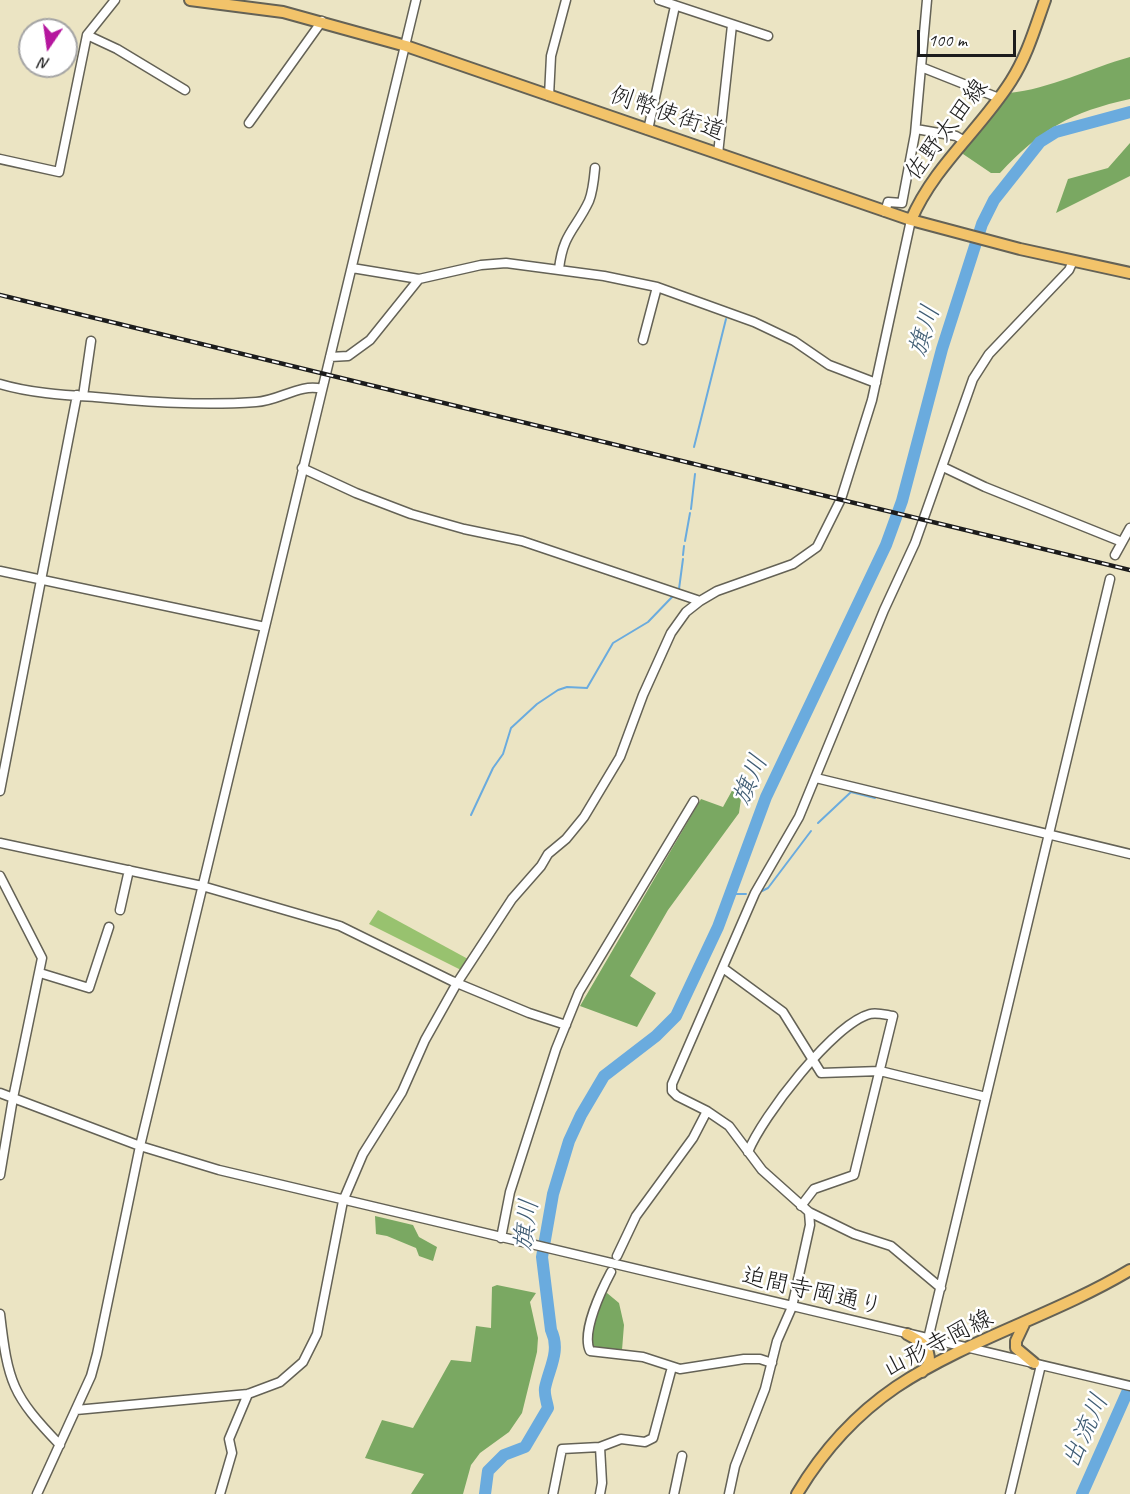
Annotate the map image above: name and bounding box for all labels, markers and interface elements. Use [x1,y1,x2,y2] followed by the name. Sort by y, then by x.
[18,18,78,78] north arrow
[920,18,1019,56] scale bar
[928,29,967,51] text: 100 m
[37,53,51,74] text: N
[899,73,995,187] street label: 佐野太田線
[606,81,728,147] street label: 例幣使街道
[902,302,948,360] water label: 旗川
[726,750,776,810] water label: 旗川
[508,1197,546,1253] water label: 旗川
[739,1262,885,1322] street label: 迫間寺岡通り
[878,1304,998,1384] street label: 山形寺岡線
[1056,1389,1116,1473] water label: 出流川

